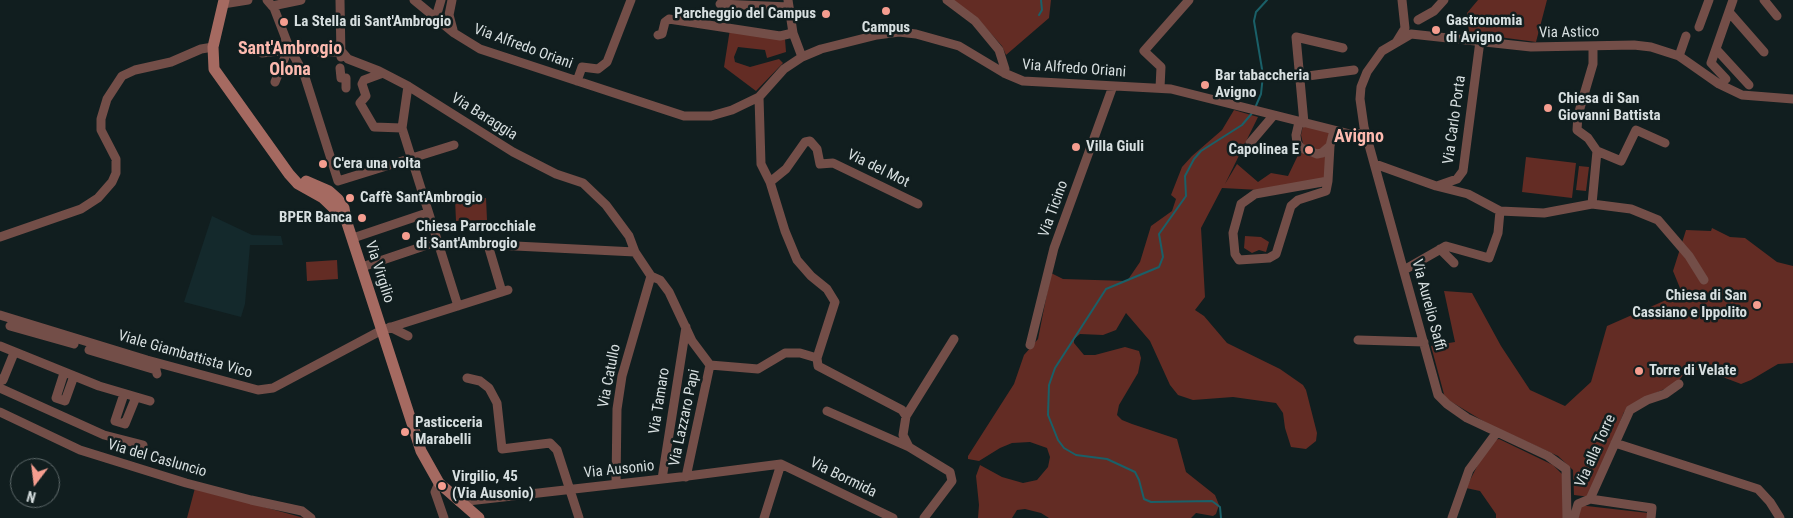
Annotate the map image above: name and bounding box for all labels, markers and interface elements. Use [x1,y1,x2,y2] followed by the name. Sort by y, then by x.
[674,5,816,23] place label: Parcheggio del Campus
[880,5,892,17] marker: Campus
[820,8,832,20] marker: Parcheggio del Campus
[1446,12,1522,47] place label: Gastronomia di Avigno
[294,13,451,31] place label: La Stella di Sant'Ambrogio
[278,16,290,28] marker: La Stella di Sant'Ambrogio
[862,19,910,37] place label: Campus
[471,21,575,73] street label: Via Alfredo Oriani
[1539,23,1599,43] street label: Via Astico
[1430,24,1442,36] marker: Gastronomia di Avigno
[238,38,342,80] district label: Sant'Ambrogio Olona
[1021,56,1127,82] street label: Via Alfredo Oriani
[1215,67,1309,102] place label: Bar tabaccheria Avigno
[1440,74,1470,166] street label: Via Carlo Porta
[1199,79,1211,91] marker: Bar tabaccheria Avigno
[448,90,520,144] street label: Via Baraggia
[1558,90,1661,125] place label: Chiesa di San Giovanni Battista
[1542,102,1554,114] marker: Chiesa di San Giovanni Battista
[1334,126,1384,148] district label: Avigno
[1086,138,1144,156] place label: Villa Giuli
[1070,141,1082,153] marker: Villa Giuli
[1228,141,1299,159] place label: Capolinea E
[1303,144,1315,156] marker: Capolinea E
[844,146,912,192] street label: Via del Mot
[333,155,421,173] place label: C'era una volta
[317,158,329,170] marker: C'era una volta
[1035,178,1073,240] street label: Via Ticino
[360,189,483,207] place label: Caffè Sant'Ambrogio
[344,192,356,204] marker: Caffè Sant'Ambrogio
[279,209,352,227] place label: BPER Banca
[356,212,368,224] marker: BPER Banca
[416,218,536,253] place label: Chiesa Parrocchiale di Sant'Ambrogio
[400,230,412,242] marker: Chiesa Parrocchiale di Sant'Ambrogio
[361,239,397,305] street label: Via Virgilio
[1407,257,1449,353] street label: Via Aurelio Saffi
[1632,287,1747,322] place label: Chiesa di San Cassiano e Ippolito
[1751,299,1763,311] marker: Chiesa di San Cassiano e Ippolito
[116,327,254,383] street label: Viale Giambattista Vico
[595,343,625,409] street label: Via Catullo
[1649,362,1736,380] place label: Torre di Velate
[1633,365,1645,377] marker: Torre di Velate
[646,366,674,436] street label: Via Tamaro
[666,368,704,468] street label: Via Lazzaro Papi
[1572,412,1620,490] street label: Via alla Torre
[415,414,482,449] place label: Pasticceria Marabelli
[399,426,411,438] marker: Pasticceria Marabelli
[105,436,209,482] street label: Via del Casluncio
[807,454,879,502] street label: Via Bormida
[583,457,655,483] street label: Via Ausonio
[10,458,60,508] north arrow
[452,468,534,503] place label: Virgilio, 45 (Via Ausonio)
[436,480,448,492] marker: Virgilio, 45 (Via Ausonio)
[25,488,38,505] text: N

